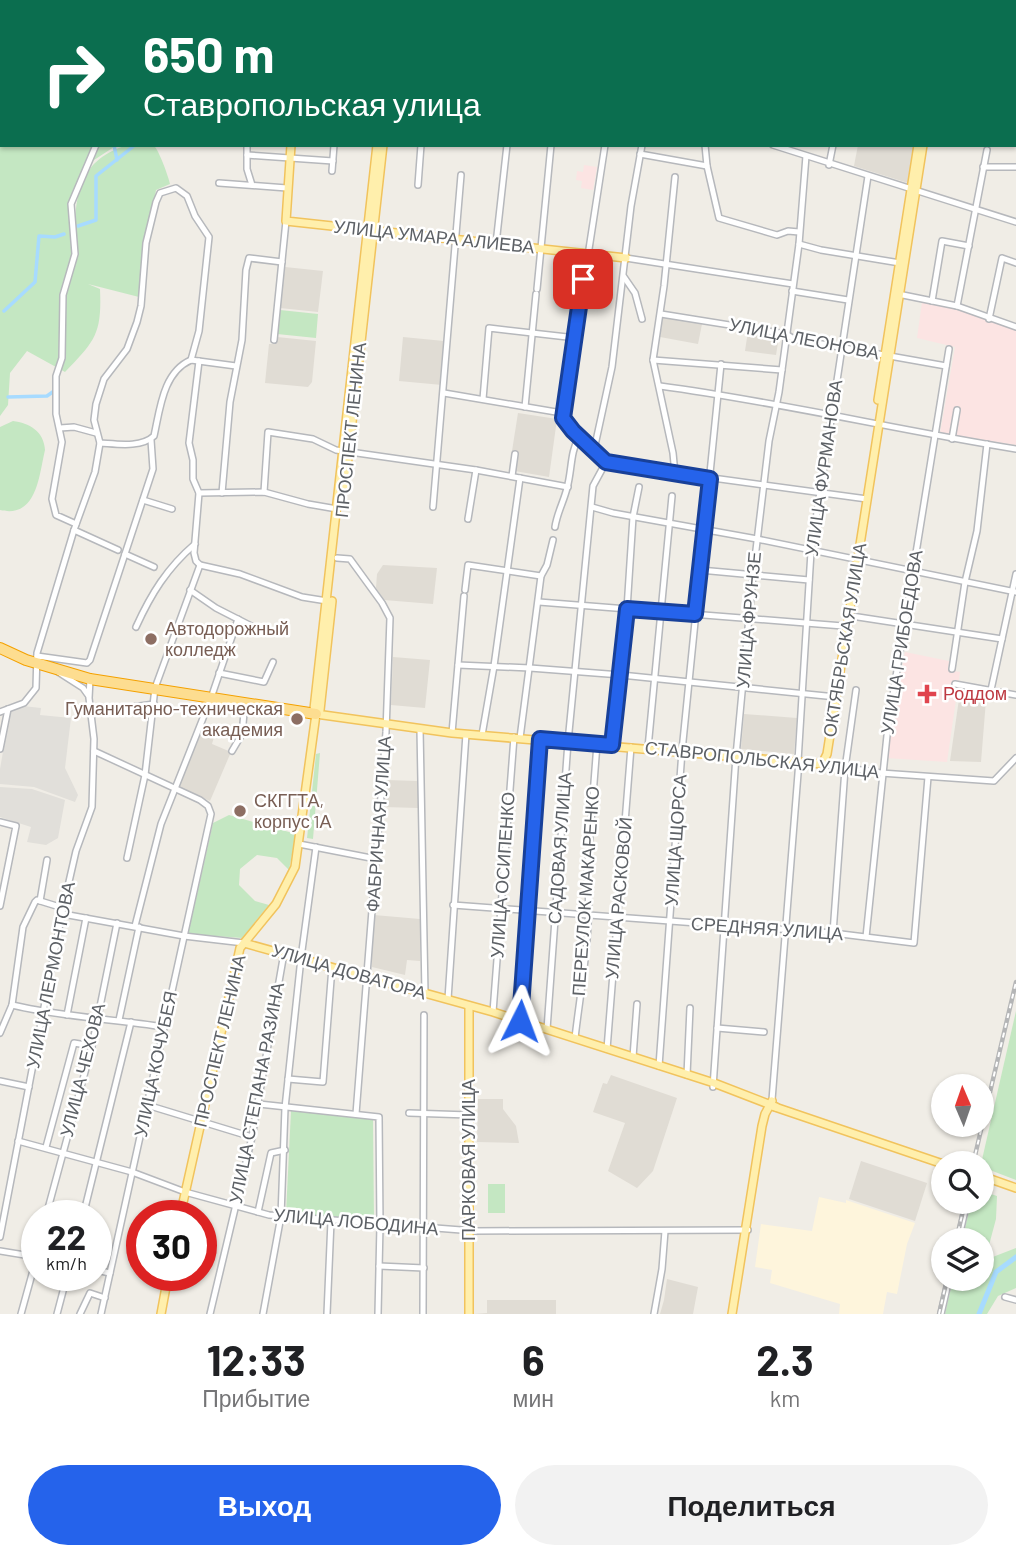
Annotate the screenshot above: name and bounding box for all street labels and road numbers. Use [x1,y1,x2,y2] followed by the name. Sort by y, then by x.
[333,215,536,257] street label: УЛИЦА УМАРА АЛИЕВА
[727,313,881,363] street label: УЛИЦА ЛЕОНОВА
[330,341,370,519] street label: ПРОСПЕКТ ЛЕНИНА
[800,378,846,558] street label: УЛИЦА ФУРМАНОВА
[818,541,870,739] street label: ОКТЯБРЬСКАЯ УЛИЦА
[876,548,926,736] street label: УЛИЦА ГРИБОЕДОВА
[731,551,765,689] street label: УЛИЦА ФРУНЗЕ
[361,735,395,913] street label: ФАБРИЧНАЯ УЛИЦА
[644,736,880,782] street label: СТАВРОПОЛЬСКАЯ УЛИЦА
[543,771,575,925] street label: САДОВАЯ УЛИЦА
[659,773,691,906] street label: УЛИЦА ЩОРСА
[567,785,603,997] street label: ПЕРЕУЛОК МАКАРЕНКО
[485,791,519,959] street label: УЛИЦА ОСИПЕНКО
[600,816,636,980] street label: УЛИЦА РАСКОВОЙ
[21,880,79,1070] street label: УЛИЦА ЛЕРМОНТОВА
[690,912,844,944] street label: СРЕДНЯЯ УЛИЦА
[269,938,429,1004] street label: УЛИЦА ДОВАТОРА
[188,952,250,1129] street label: ПРОСПЕКТ ЛЕНИНА
[224,980,288,1205] street label: УЛИЦА СТЕПАНА РАЗИНА
[129,989,181,1139] street label: УЛИЦА КОЧУБЕЯ
[55,1000,109,1139] street label: УЛИЦА ЧЕХОВА
[457,1079,479,1241] street label: ПАРКОВАЯ УЛИЦА
[273,1203,440,1239] street label: УЛИЦА ЛОБОДИНА

